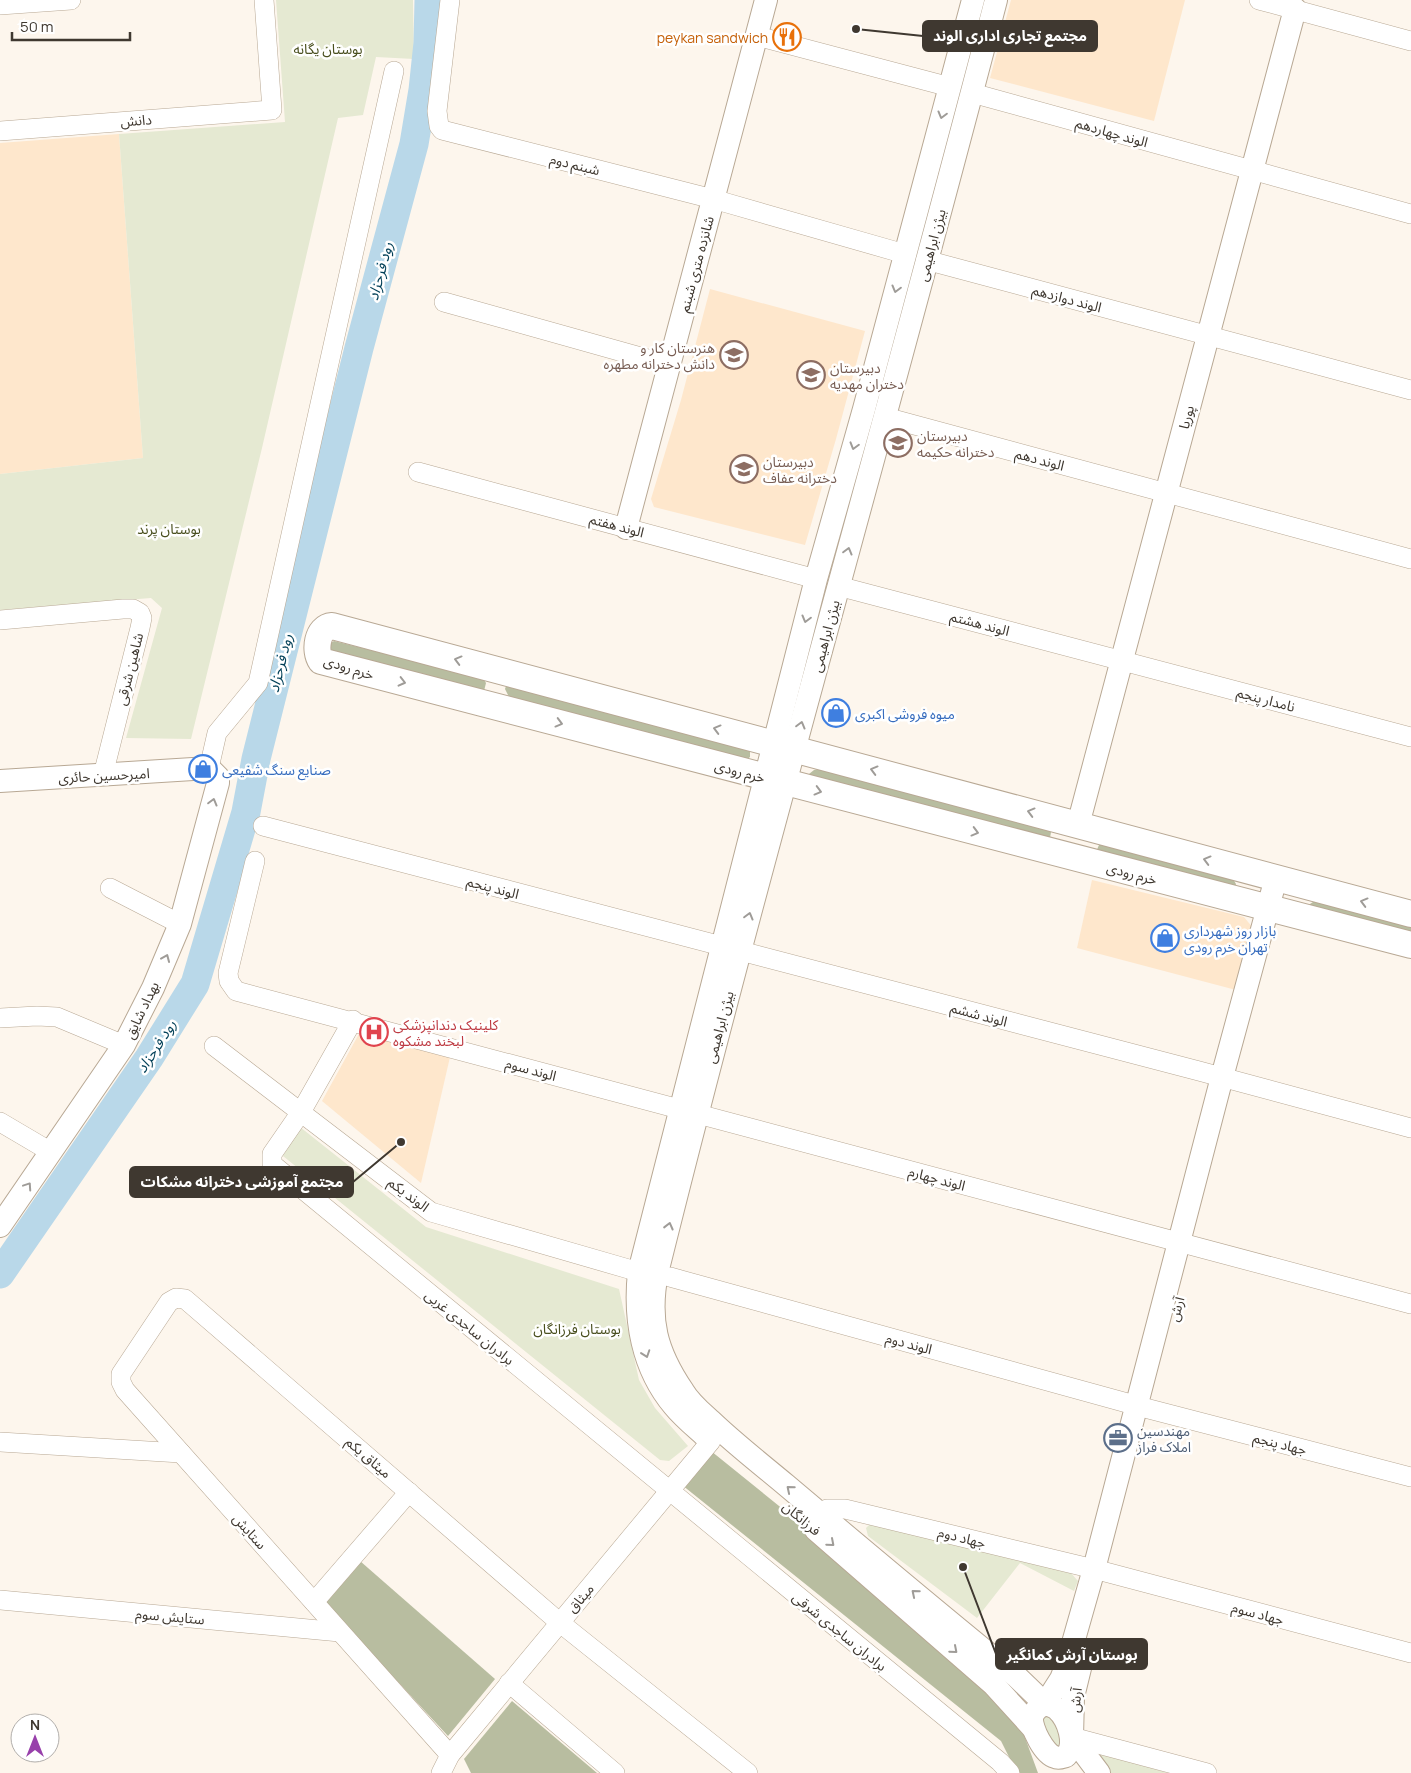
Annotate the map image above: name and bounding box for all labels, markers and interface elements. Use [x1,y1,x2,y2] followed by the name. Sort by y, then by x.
[12,10,130,42] scale bar
[20,16,54,37] text: 50 m
[923,21,1097,51] callout: مجتمع تجاری اداری الوند
[772,22,802,52] restaurant icon: peykan sandwich
[933,25,1087,47] text: مجتمع تجاری اداری الوند
[657,28,768,47] place label: peykan sandwich
[294,39,363,58] park label: بوستان یگانه
[120,109,153,131] street label: دانش
[937,110,948,119] one-way arrow
[1073,113,1150,153] street label: الوند چهاردهم
[547,149,602,181] street label: شبنم دوم
[912,206,950,283] street label: بیژن ابراهیمی
[674,214,720,315] street label: شانزده متری شبنم
[362,239,398,302] water label: رود فرحزاد
[1030,280,1104,318] street label: الوند دوازدهم
[891,284,901,292] one-way arrow
[604,338,715,373] place label: هنرستان کار و دانش دخترانه مطهره
[719,340,749,370] school or university icon: هنرستان کار و دانش دخترانه مطهره
[830,358,904,393] place label: دبیرستان دختران مهدیه
[796,360,826,390] school or university icon: دبیرستان دختران مهدیه
[1174,403,1199,431] street label: پوریا
[917,426,995,461] place label: دبیرستان دخترانه حکیمه
[883,428,913,458] school or university icon: دبیرستان دخترانه حکیمه
[849,441,859,449] one-way arrow
[1013,443,1067,477] street label: الوند دهم
[763,452,837,487] place label: دبیرستان دخترانه عفاف
[729,454,759,484] school or university icon: دبیرستان دخترانه عفاف
[587,509,646,543] street label: الوند هفتم
[137,519,201,539] park label: بوستان پرند
[842,548,852,556] one-way arrow
[806,597,844,674] street label: بیژن ابراهیمی
[948,606,1012,642] street label: الوند هشتم
[801,615,812,624] one-way arrow
[111,631,147,707] street label: شاهین شرقی
[263,631,298,694] water label: رود فرحزاد
[321,650,376,686] street label: خرم رودی
[454,655,463,666] one-way arrow
[398,676,407,687] one-way arrow
[1234,682,1298,718] street label: نامدار پنجم
[821,698,851,728] shop icon: میوه فروشی اکبری
[855,704,955,723] place label: میوه فروشی اکبری
[555,717,564,728] one-way arrow
[795,721,806,730] one-way arrow
[713,724,721,734] one-way arrow
[188,754,218,784] shop icon: صنایع سنگ شفیعی
[712,755,767,789] street label: خرم رودی
[222,760,331,781] place label: صنایع سنگ شفیعی
[58,763,150,787] street label: امیرحسین حائری
[870,766,878,776] one-way arrow
[814,785,822,795] one-way arrow
[207,798,218,807] one-way arrow
[1027,808,1035,818] one-way arrow
[971,826,979,836] one-way arrow
[1203,855,1211,865] one-way arrow
[1104,857,1159,891] street label: خرم رودی
[464,871,521,905] street label: الوند پنجم
[1360,897,1368,907] one-way arrow
[743,911,754,920] one-way arrow
[1184,921,1276,958] place label: بازار روز شهرداری تهران خرم رودی
[1150,923,1180,953] shop icon: بازار روز شهرداری تهران خرم رودی
[159,954,170,963] one-way arrow
[119,978,164,1042] street label: بهداد شایق
[700,988,738,1065] street label: بیژن ابراهیمی
[948,997,1010,1033] street label: الوند ششم
[131,1015,181,1077] water label: رود فرحزاد
[393,1015,499,1050] place label: کلینیک دندانپزشکی لبخند مشکوه
[359,1017,389,1047] hospital icon: کلینیک دندانپزشکی لبخند مشکوه
[503,1053,559,1087] street label: الوند سوم
[906,1161,968,1197] street label: الوند چهارم
[130,1167,353,1197] callout: مجتمع آموزشی دخترانه مشکات
[141,1171,343,1193] text: مجتمع آموزشی دخترانه مشکات
[383,1172,433,1217] street label: الوند یکم
[21,1182,31,1191] one-way arrow
[663,1221,674,1230] one-way arrow
[421,1285,519,1369] street label: برادران ساجدی غربی
[1164,1294,1189,1324] street label: آرش
[533,1319,621,1338] park label: بوستان فرزانگان
[883,1328,934,1360] street label: الوند دوم
[640,1350,650,1358] one-way arrow
[1136,1421,1191,1456] place label: مهندسین املاک فراز
[1103,1423,1133,1453] office icon: مهندسین املاک فراز
[1251,1427,1309,1461] street label: جهاد پنجم
[341,1432,396,1484] street label: میثاق یکم
[787,1486,796,1495] one-way arrow
[779,1496,825,1540] street label: فرزانگان
[229,1509,271,1553] street label: ستایش
[936,1522,988,1554] street label: جهاد دوم
[825,1537,834,1546] one-way arrow
[562,1579,598,1617] street label: میثاق
[789,1587,891,1675] street label: برادران ساجدی شرقی
[912,1591,921,1599] one-way arrow
[1229,1597,1286,1631] street label: جهاد سوم
[134,1604,205,1630] street label: ستایش سوم
[996,1639,1147,1669] callout: بوستان آرش کمانگیر
[948,1644,957,1653] one-way arrow
[1005,1644,1138,1665] text: بوستان آرش کمانگیر
[1064,1686,1086,1714] street label: آرش
[10,1713,60,1763] north arrow
[30,1715,40,1734] text: N

